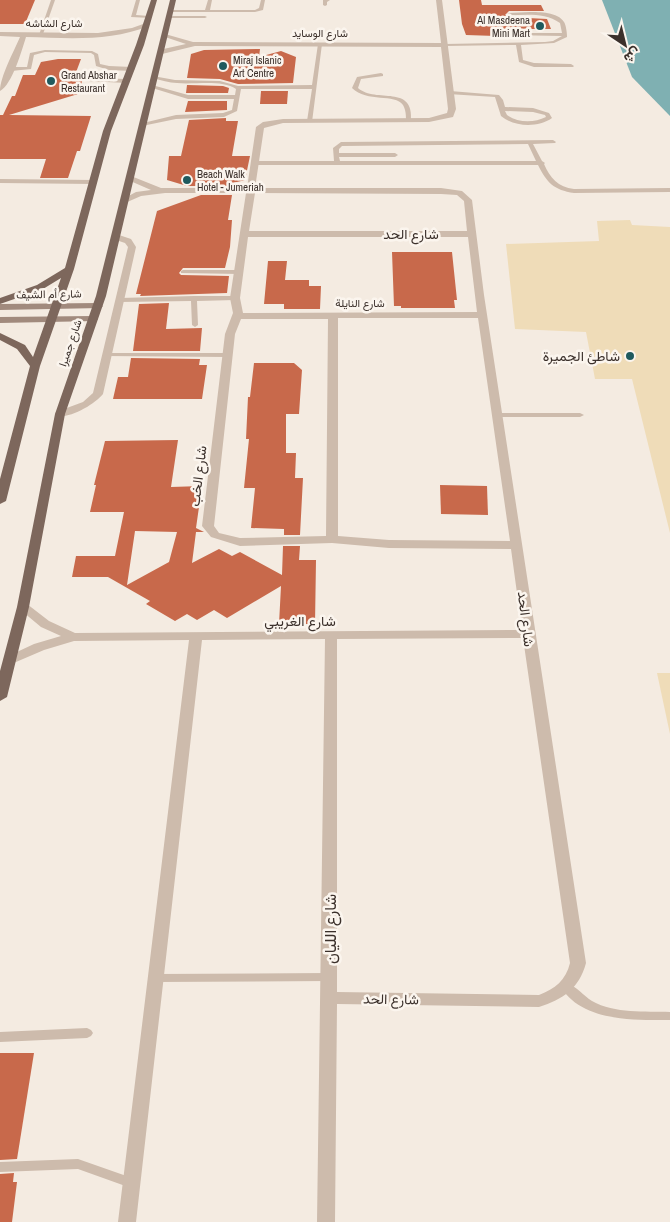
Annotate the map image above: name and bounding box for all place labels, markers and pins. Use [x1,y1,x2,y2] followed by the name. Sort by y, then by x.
[476,13,530,40] place label: Al Masdeena Mini Mart
[534,20,546,32] marker: Al Masdeena Mini Mart
[232,53,282,80] place label: Miraj Islanic Art Centre
[217,60,229,72] marker: Miraj Islanic Art Centre
[61,68,117,95] place label: Grand Abshar Restaurant
[45,75,57,87] marker: Grand Abshar Restaurant
[197,167,264,194] place label: Beach Walk Hotel - Jumeriah
[181,174,193,186] marker: Beach Walk Hotel - Jumeriah
[543,347,620,365] place label: شاطئ الجميرة
[624,350,636,362] marker: شاطئ الجميرة

